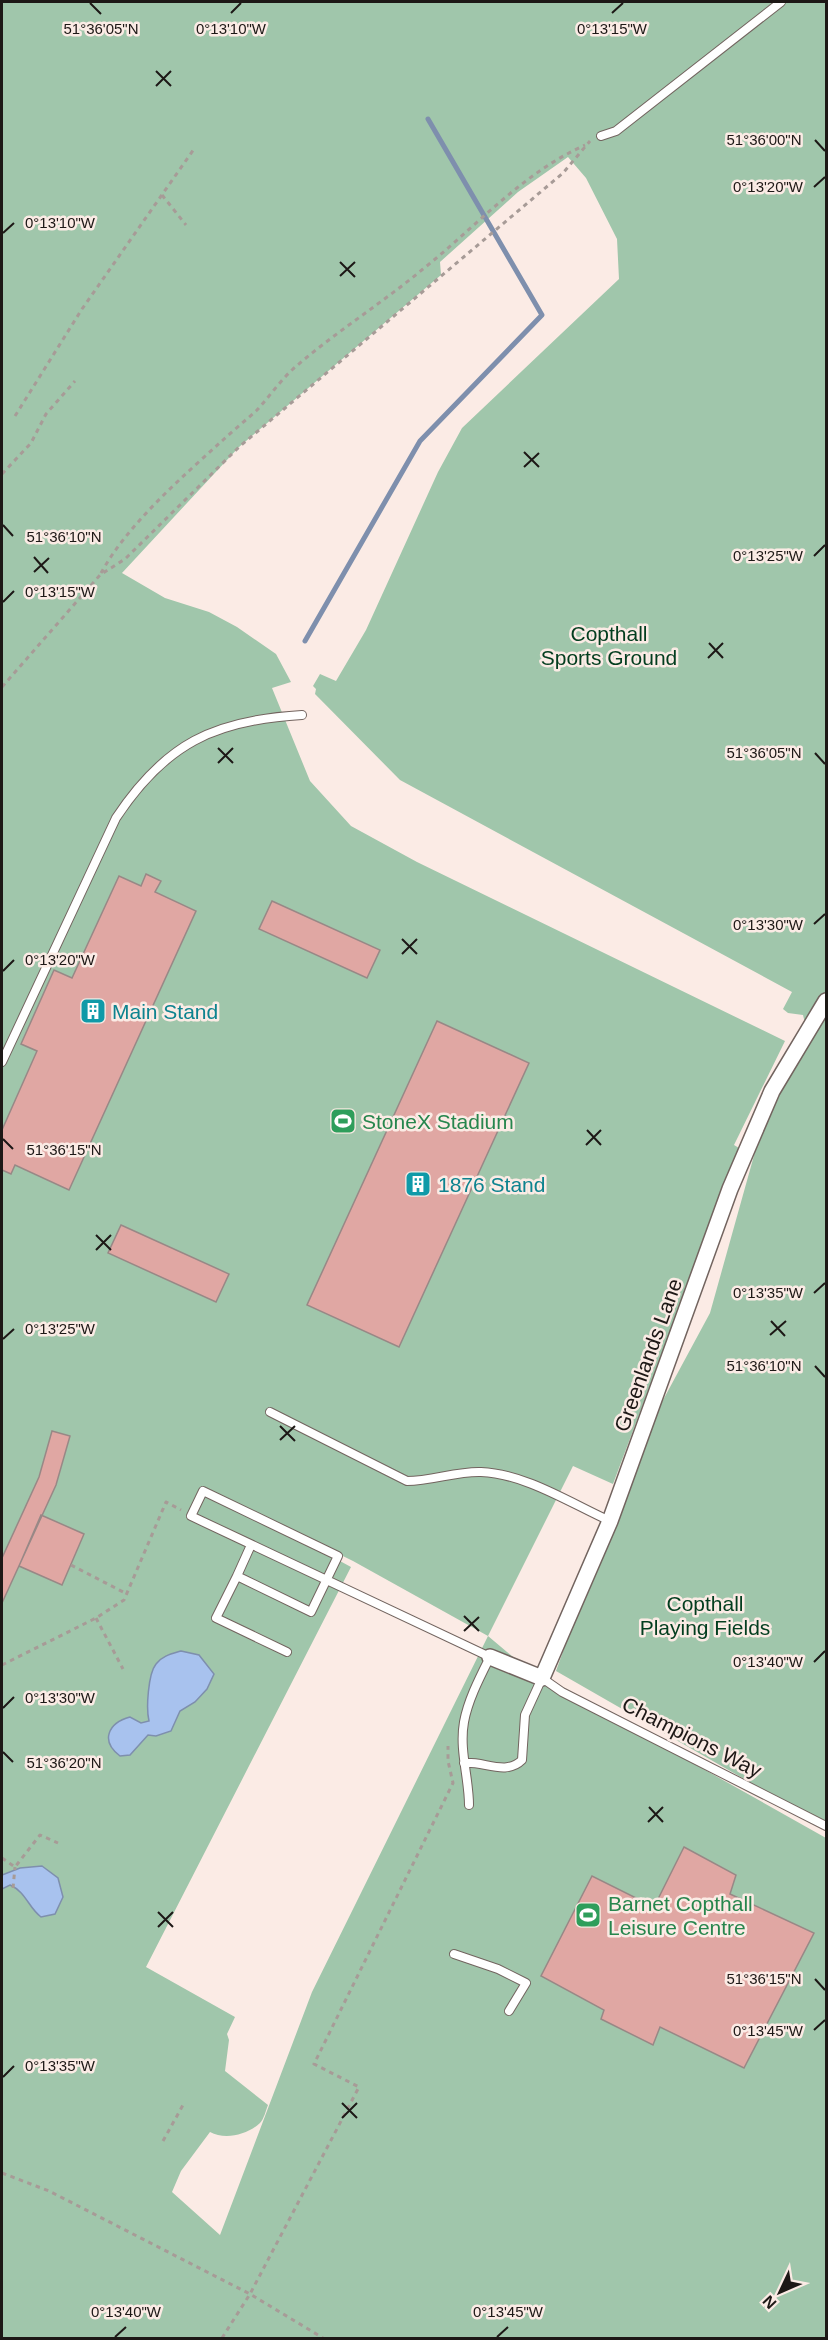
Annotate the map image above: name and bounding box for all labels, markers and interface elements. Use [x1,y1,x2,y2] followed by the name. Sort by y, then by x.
[63,20,139,37] text: 51°36'05"N
[196,20,267,37] text: 0°13'10"W
[577,20,648,37] text: 0°13'15"W
[726,131,802,148] text: 51°36'00"N
[733,178,804,195] text: 0°13'20"W
[25,214,96,231] text: 0°13'10"W
[26,528,102,545] text: 51°36'10"N
[733,547,804,564] text: 0°13'25"W
[25,583,96,600] text: 0°13'15"W
[541,622,677,669] park label: Copthall Sports Ground
[726,744,802,761] text: 51°36'05"N
[733,916,804,933] text: 0°13'30"W
[25,951,96,968] text: 0°13'20"W
[78,996,108,1026] building icon: Main Stand
[112,1000,218,1023] place label: Main Stand
[328,1106,358,1136] sports icon: StoneX Stadium
[362,1110,514,1133] place label: StoneX Stadium
[26,1141,102,1158] text: 51°36'15"N
[403,1169,433,1199] building icon: 1876 Stand
[438,1173,545,1196] place label: 1876 Stand
[610,1275,686,1435] street label: Greenlands Lane
[733,1284,804,1301] text: 0°13'35"W
[25,1320,96,1337] text: 0°13'25"W
[726,1357,802,1374] text: 51°36'10"N
[640,1592,770,1639] park label: Copthall Playing Fields
[733,1653,804,1670] text: 0°13'40"W
[25,1689,96,1706] text: 0°13'30"W
[618,1692,766,1782] street label: Champions Way
[26,1754,102,1771] text: 51°36'20"N
[608,1892,753,1939] place label: Barnet Copthall Leisure Centre
[573,1900,603,1930] sports icon: Barnet Copthall Leisure Centre
[726,1970,802,1987] text: 51°36'15"N
[733,2022,804,2039] text: 0°13'45"W
[25,2057,96,2074] text: 0°13'35"W
[750,2262,810,2322] north arrow
[759,2292,780,2312] text: N
[91,2303,162,2320] text: 0°13'40"W
[473,2303,544,2320] text: 0°13'45"W

